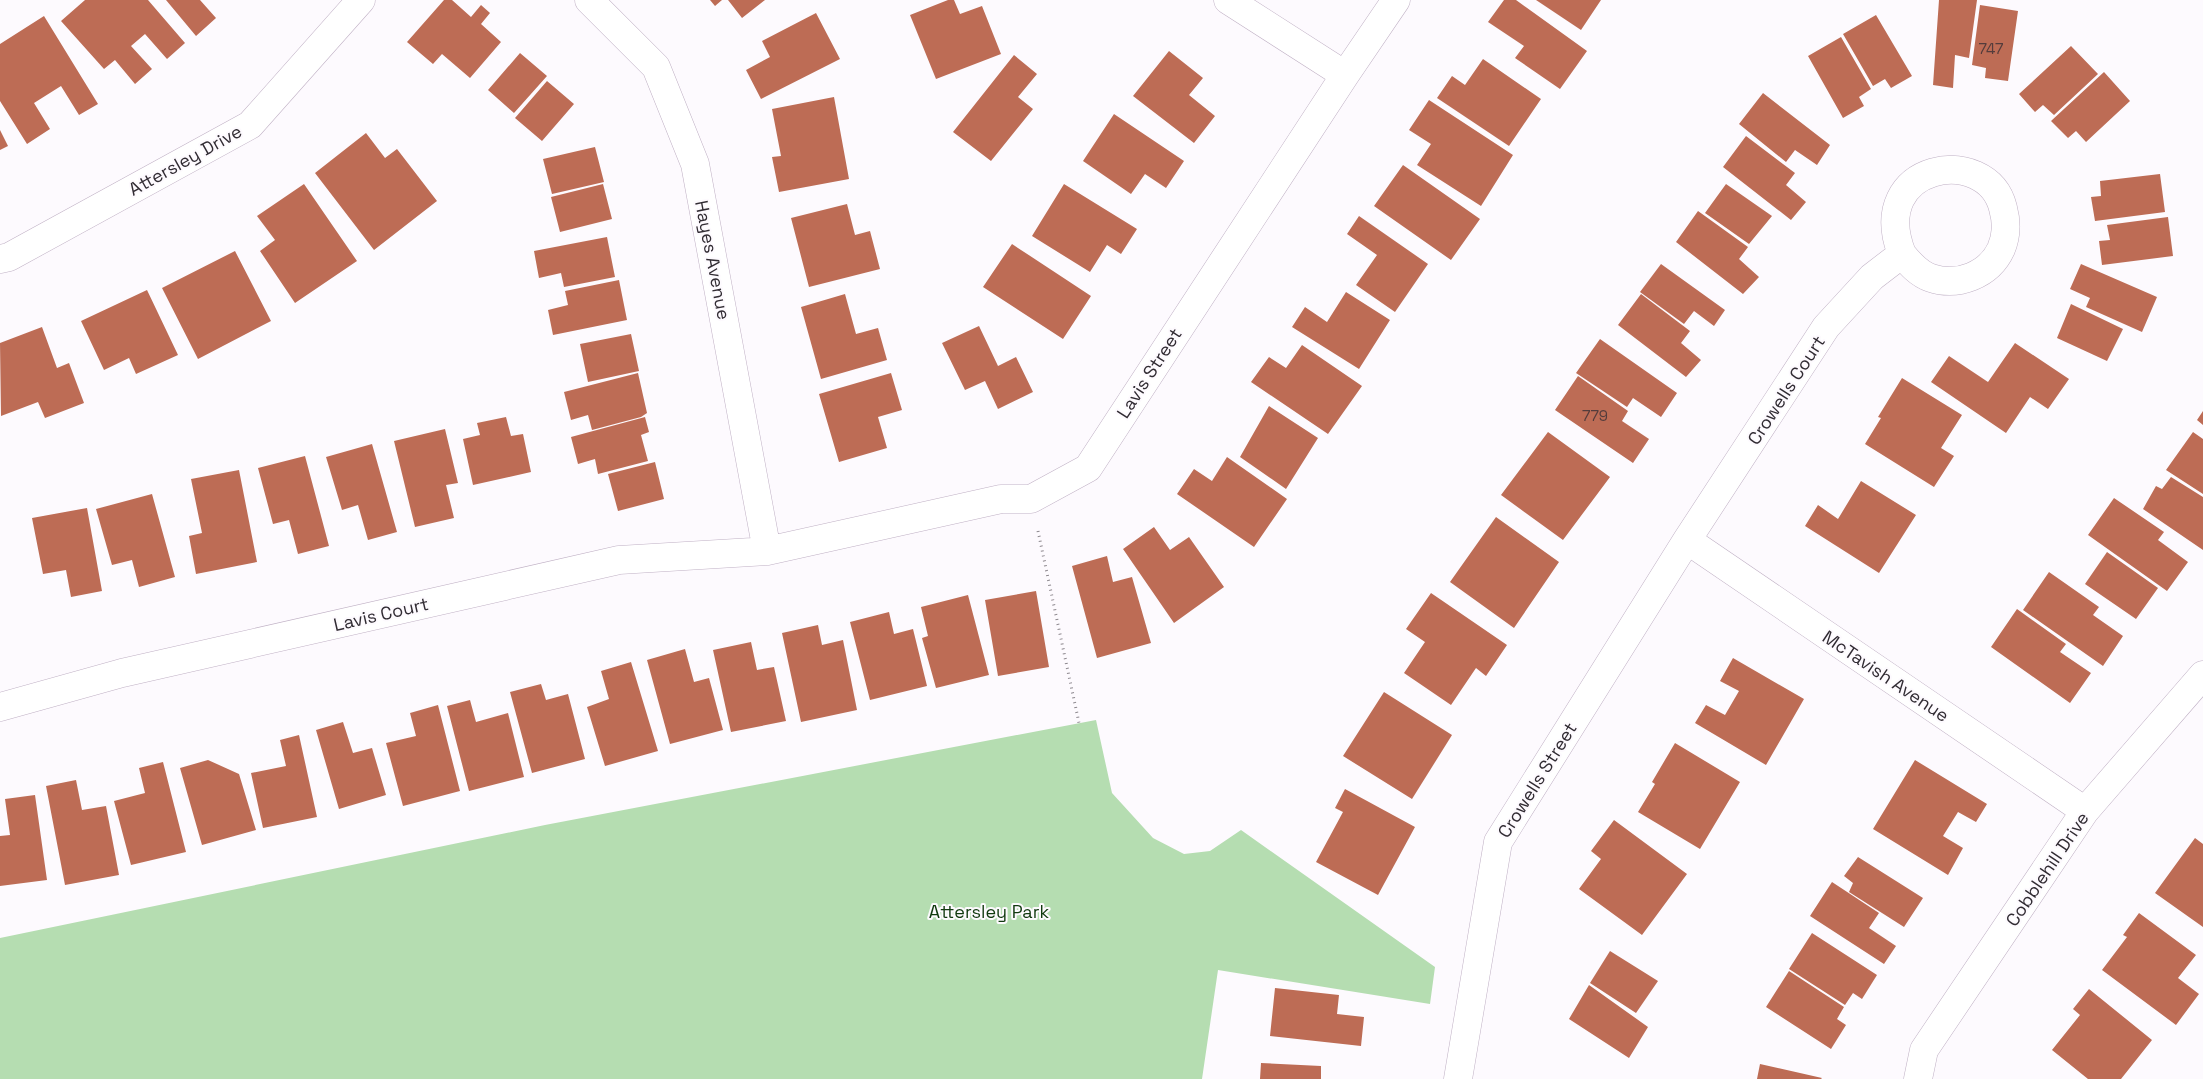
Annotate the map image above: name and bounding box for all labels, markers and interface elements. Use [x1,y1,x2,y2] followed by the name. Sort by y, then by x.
[1979,39,2003,58] house number: 747
[124,119,246,201] street label: Attersley Drive
[690,198,736,322] street label: Hayes Avenue
[1111,324,1187,422] street label: Lavis Street
[1742,331,1830,449] street label: Crowells Court
[1582,406,1608,425] house number: 779
[331,592,431,636] street label: Lavis Court
[1818,625,1954,727] street label: McTavish Avenue
[1492,718,1582,842] street label: Crowells Street
[2000,807,2094,931] street label: Cobblehill Drive
[929,900,1049,923] park label: Attersley Park

